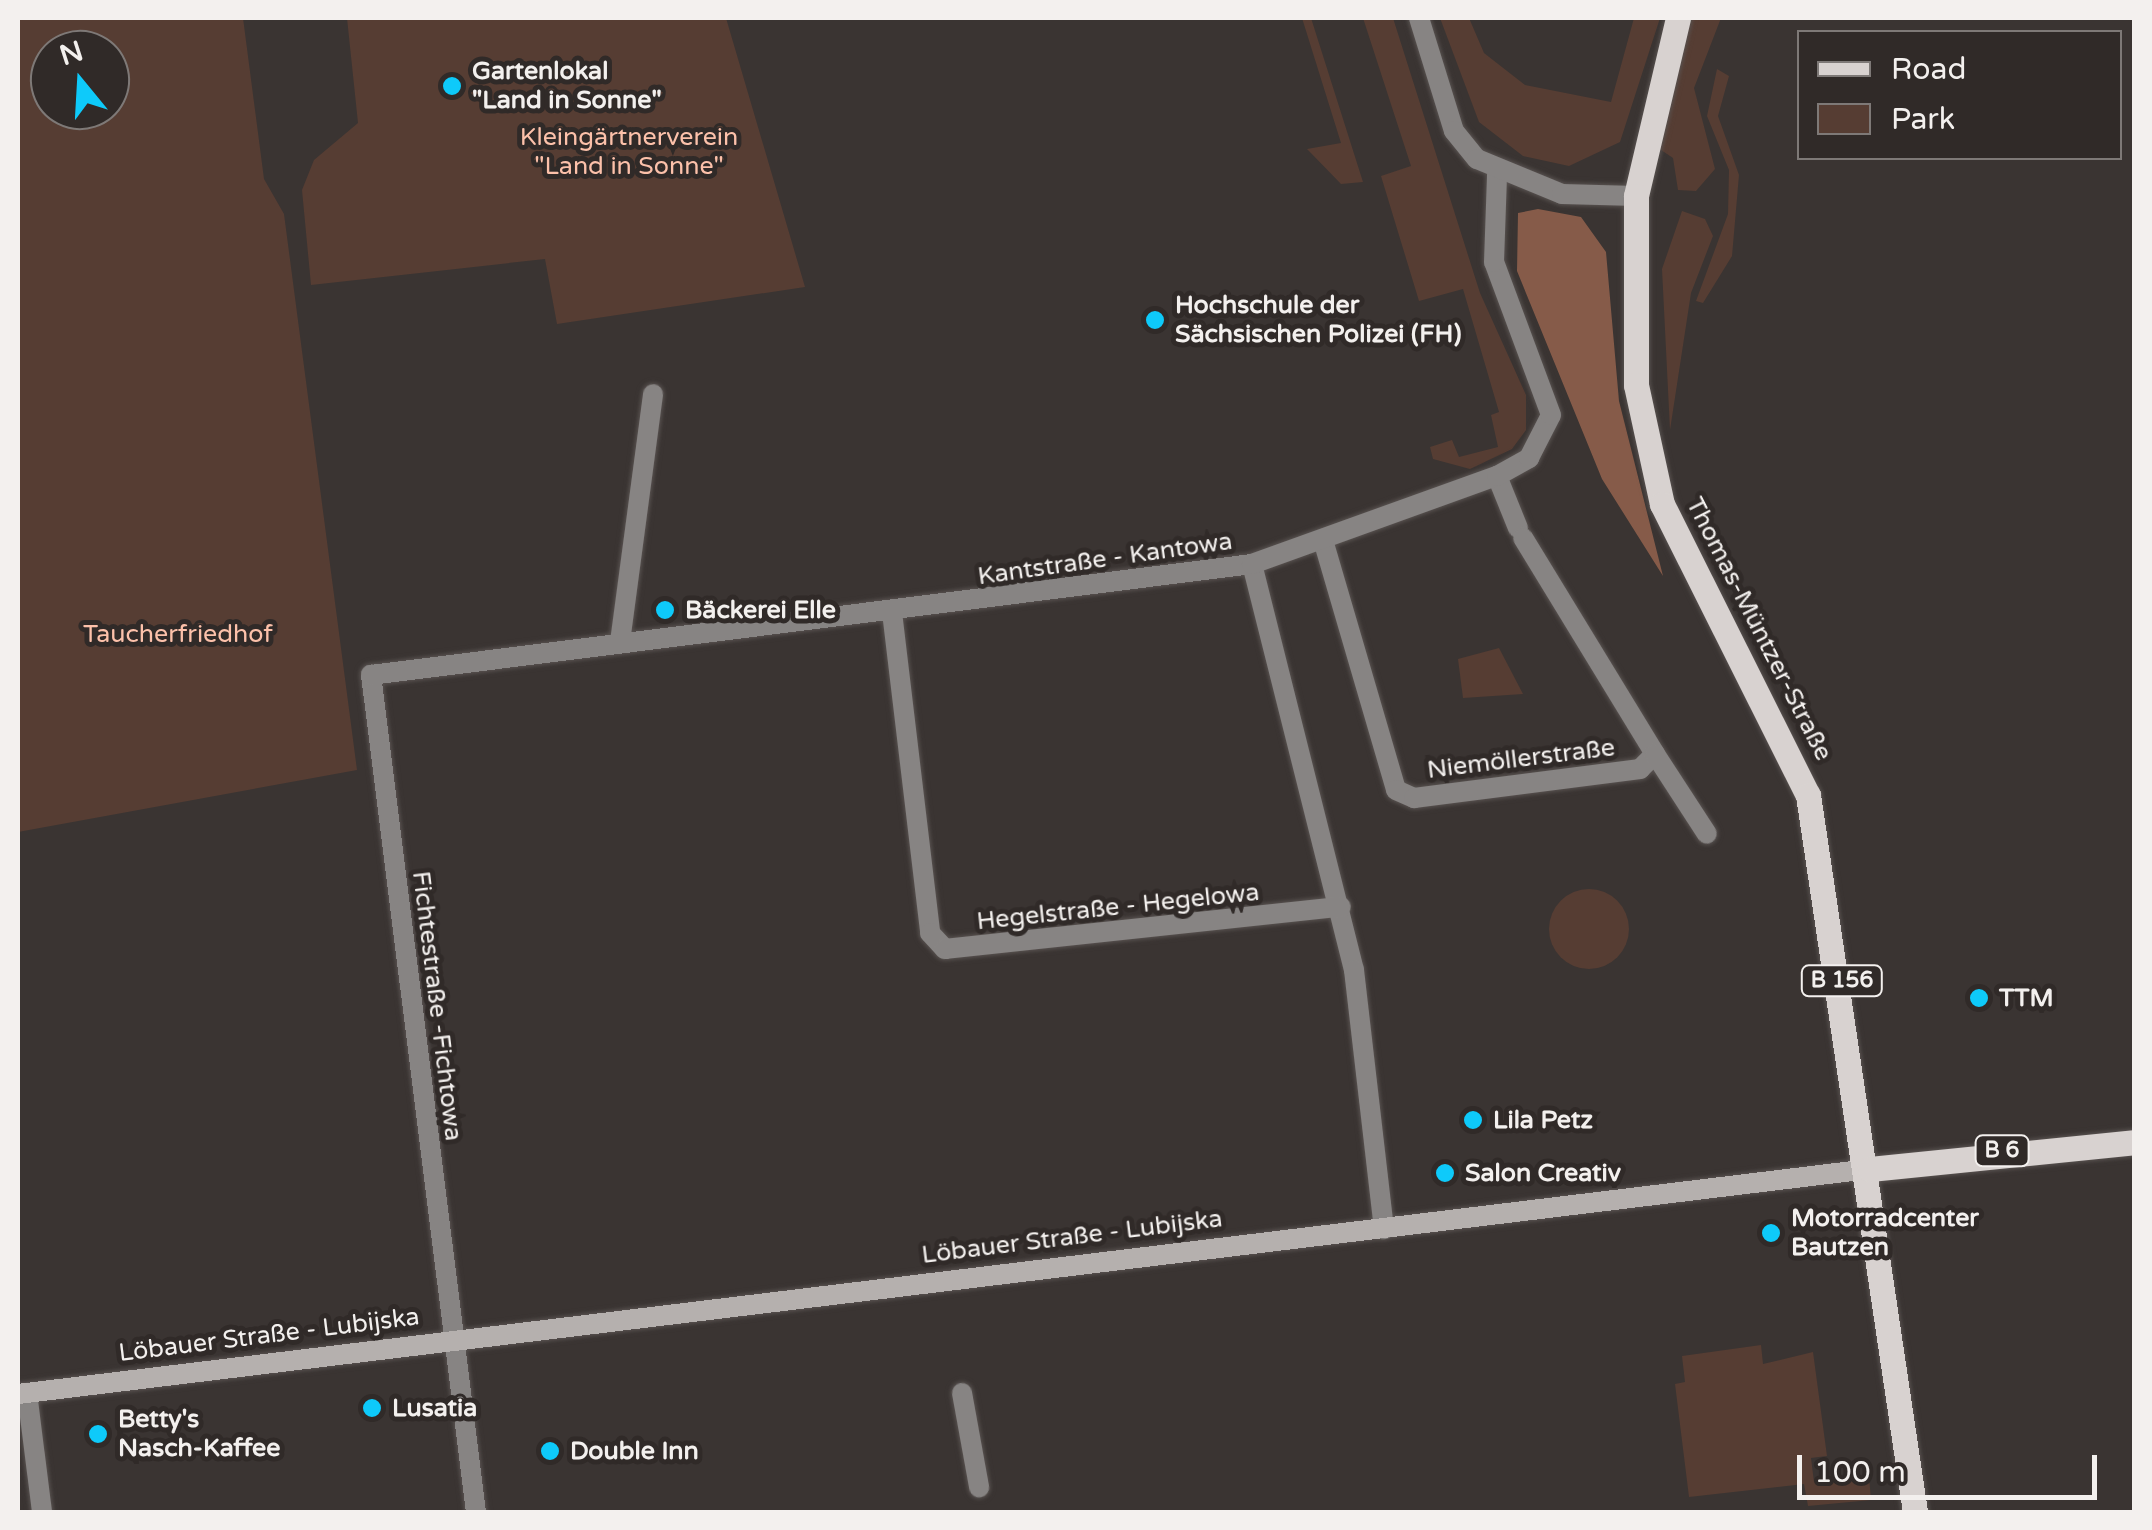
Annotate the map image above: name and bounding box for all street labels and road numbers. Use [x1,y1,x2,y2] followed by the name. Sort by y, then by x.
[1679,492,1839,766] street label: Thomas-Müntzer-Straße
[976,526,1234,592] street label: Kantstraße - Kantowa
[1425,733,1617,785] street label: Niemöllerstraße
[406,869,468,1143] street label: Fichtestraße -Fichtowa
[975,877,1261,937] street label: Hegelstraße - Hegelowa
[1800,964,1884,998] road number: B 156
[1974,1134,2030,1168] road number: B 6
[920,1204,1224,1270] street label: Löbauer Straße - Lubijska
[117,1302,421,1368] street label: Löbauer Straße - Lubijska

